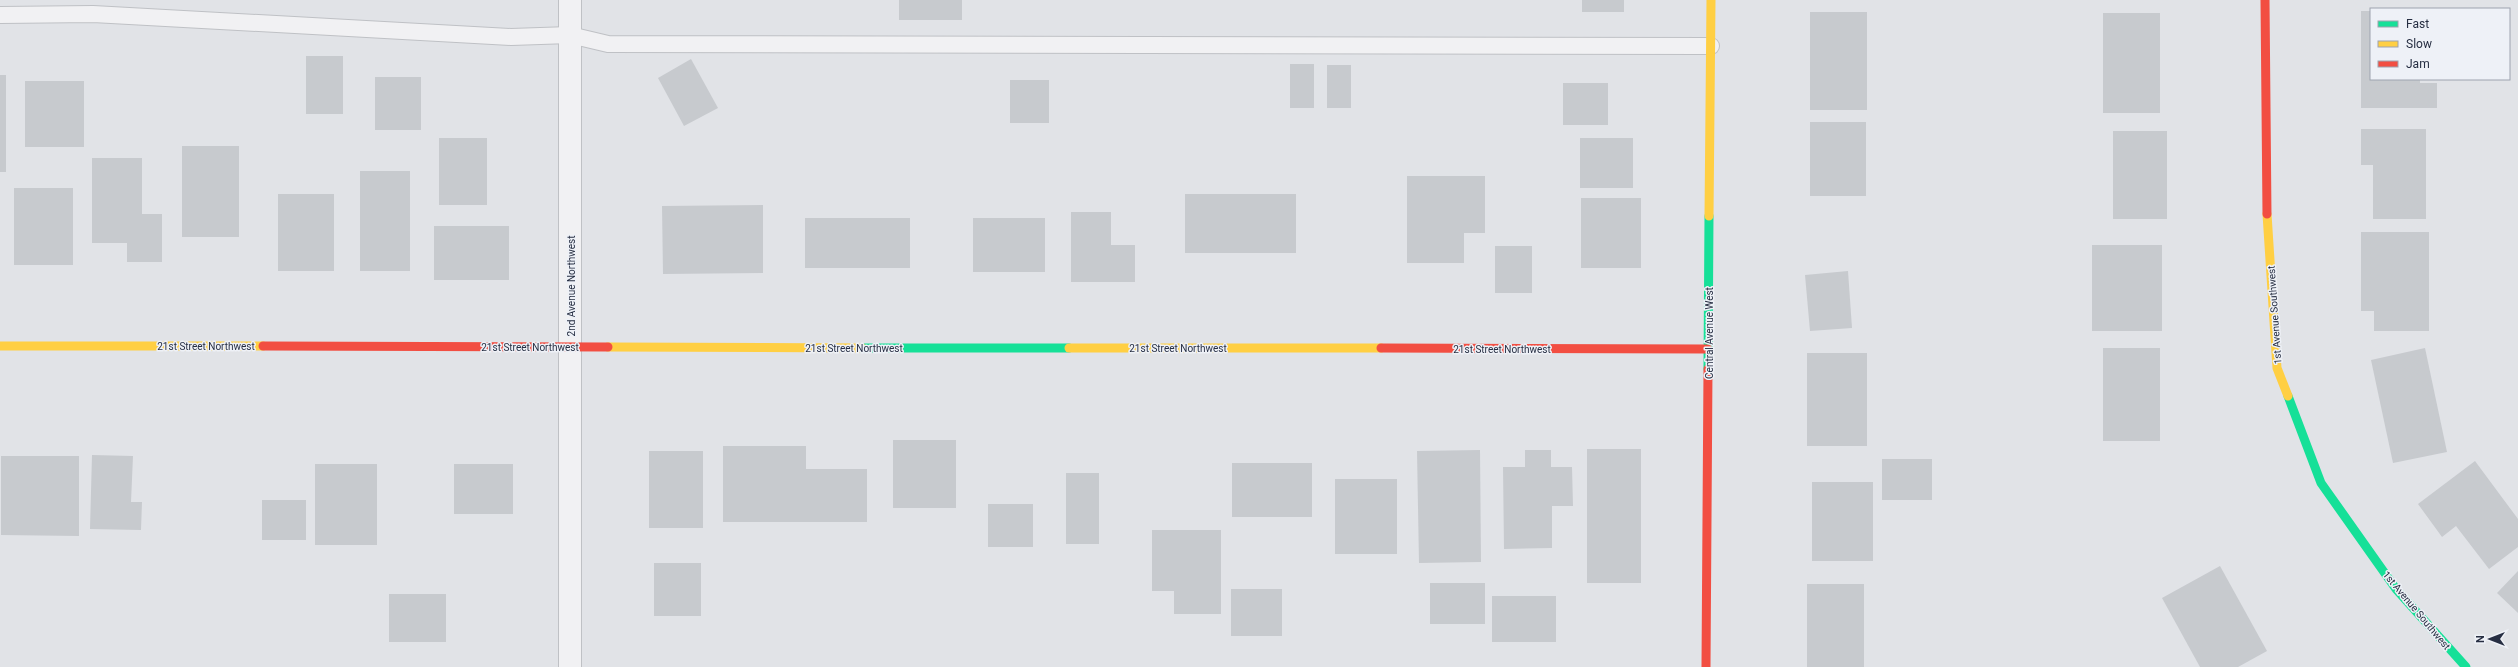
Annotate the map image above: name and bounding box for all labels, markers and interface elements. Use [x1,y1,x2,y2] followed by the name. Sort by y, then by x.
[2370,8,2510,80] legend
[2406,17,2429,31] text: Fast
[2406,37,2432,51] text: Slow
[2406,57,2430,71] text: Jam
[566,236,577,336] street label: 2nd Avenue Northwest
[2266,265,2283,365] street label: 1st Avenue Southwest
[1704,287,1715,379] street label: Central Avenue West
[157,341,255,352] street label: 21st Street Northwest
[481,342,579,353] street label: 21st Street Northwest
[805,343,903,354] street label: 21st Street Northwest
[1129,343,1227,354] street label: 21st Street Northwest
[1453,344,1551,355] street label: 21st Street Northwest
[2381,569,2453,652] street label: 1st Avenue Southwest
[2470,619,2510,659] north arrow
[2474,635,2487,643] text: N

